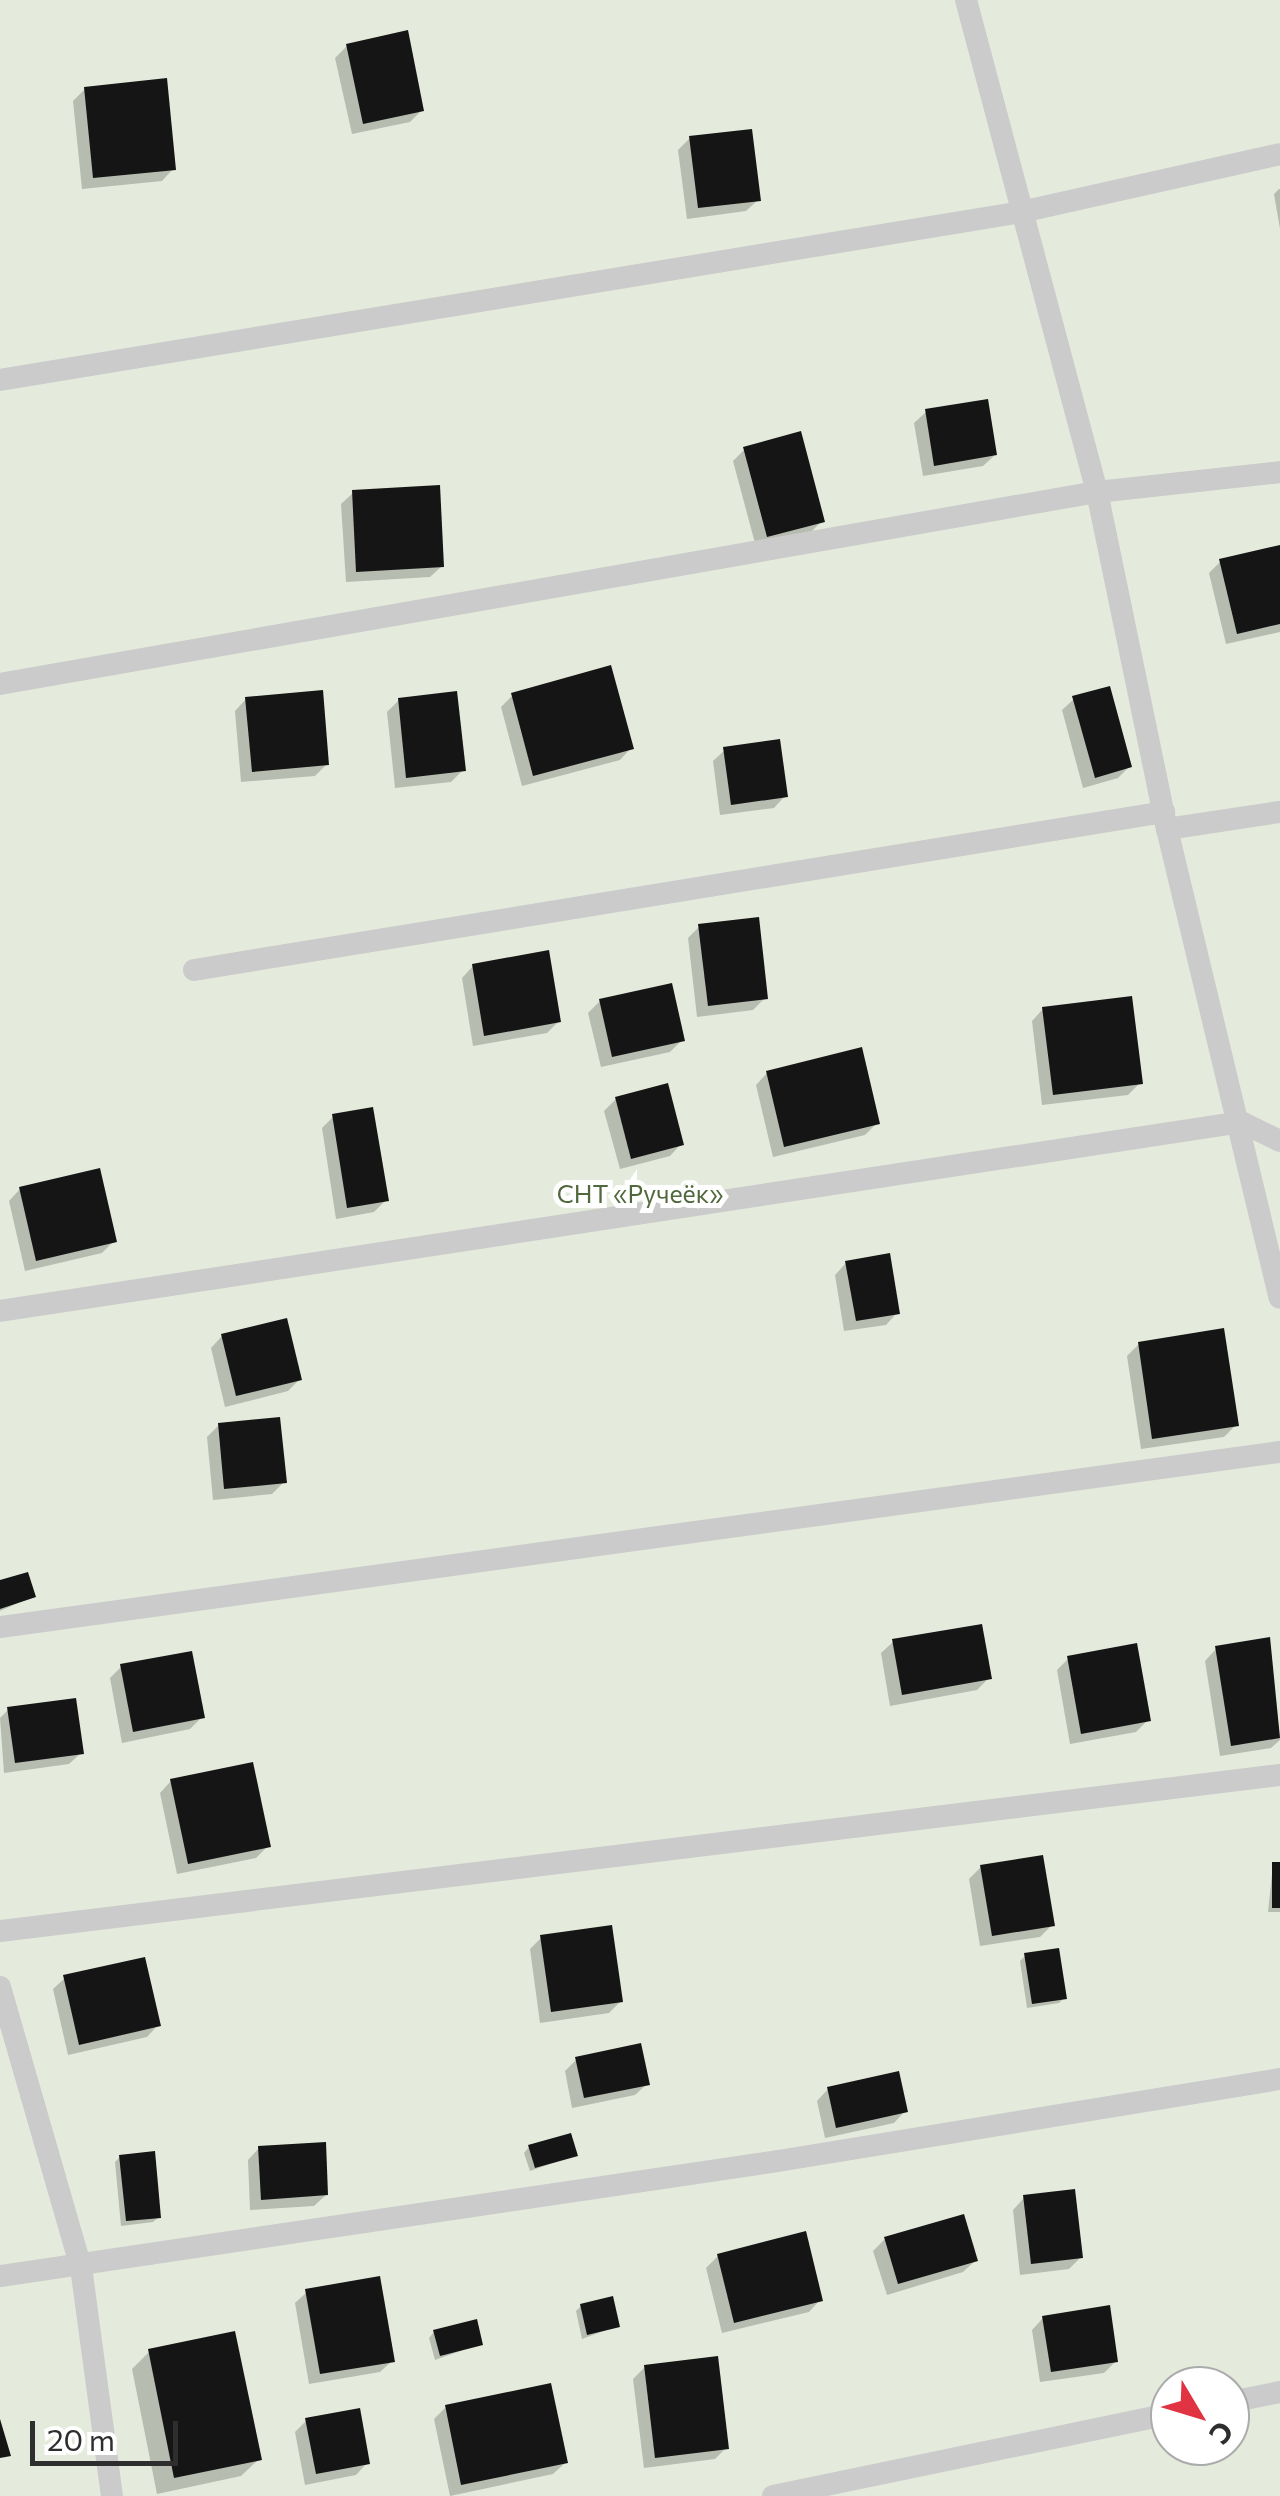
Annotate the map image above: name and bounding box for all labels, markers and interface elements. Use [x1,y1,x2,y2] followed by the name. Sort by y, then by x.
[557,1178,723,1208] park label: СНТ «Ручеёк»
[1150,2366,1250,2466] north arrow
[35,2401,182,2463] scale bar
[1203,2415,1241,2451] text: С
[47,2420,115,2457] text: 20 m

